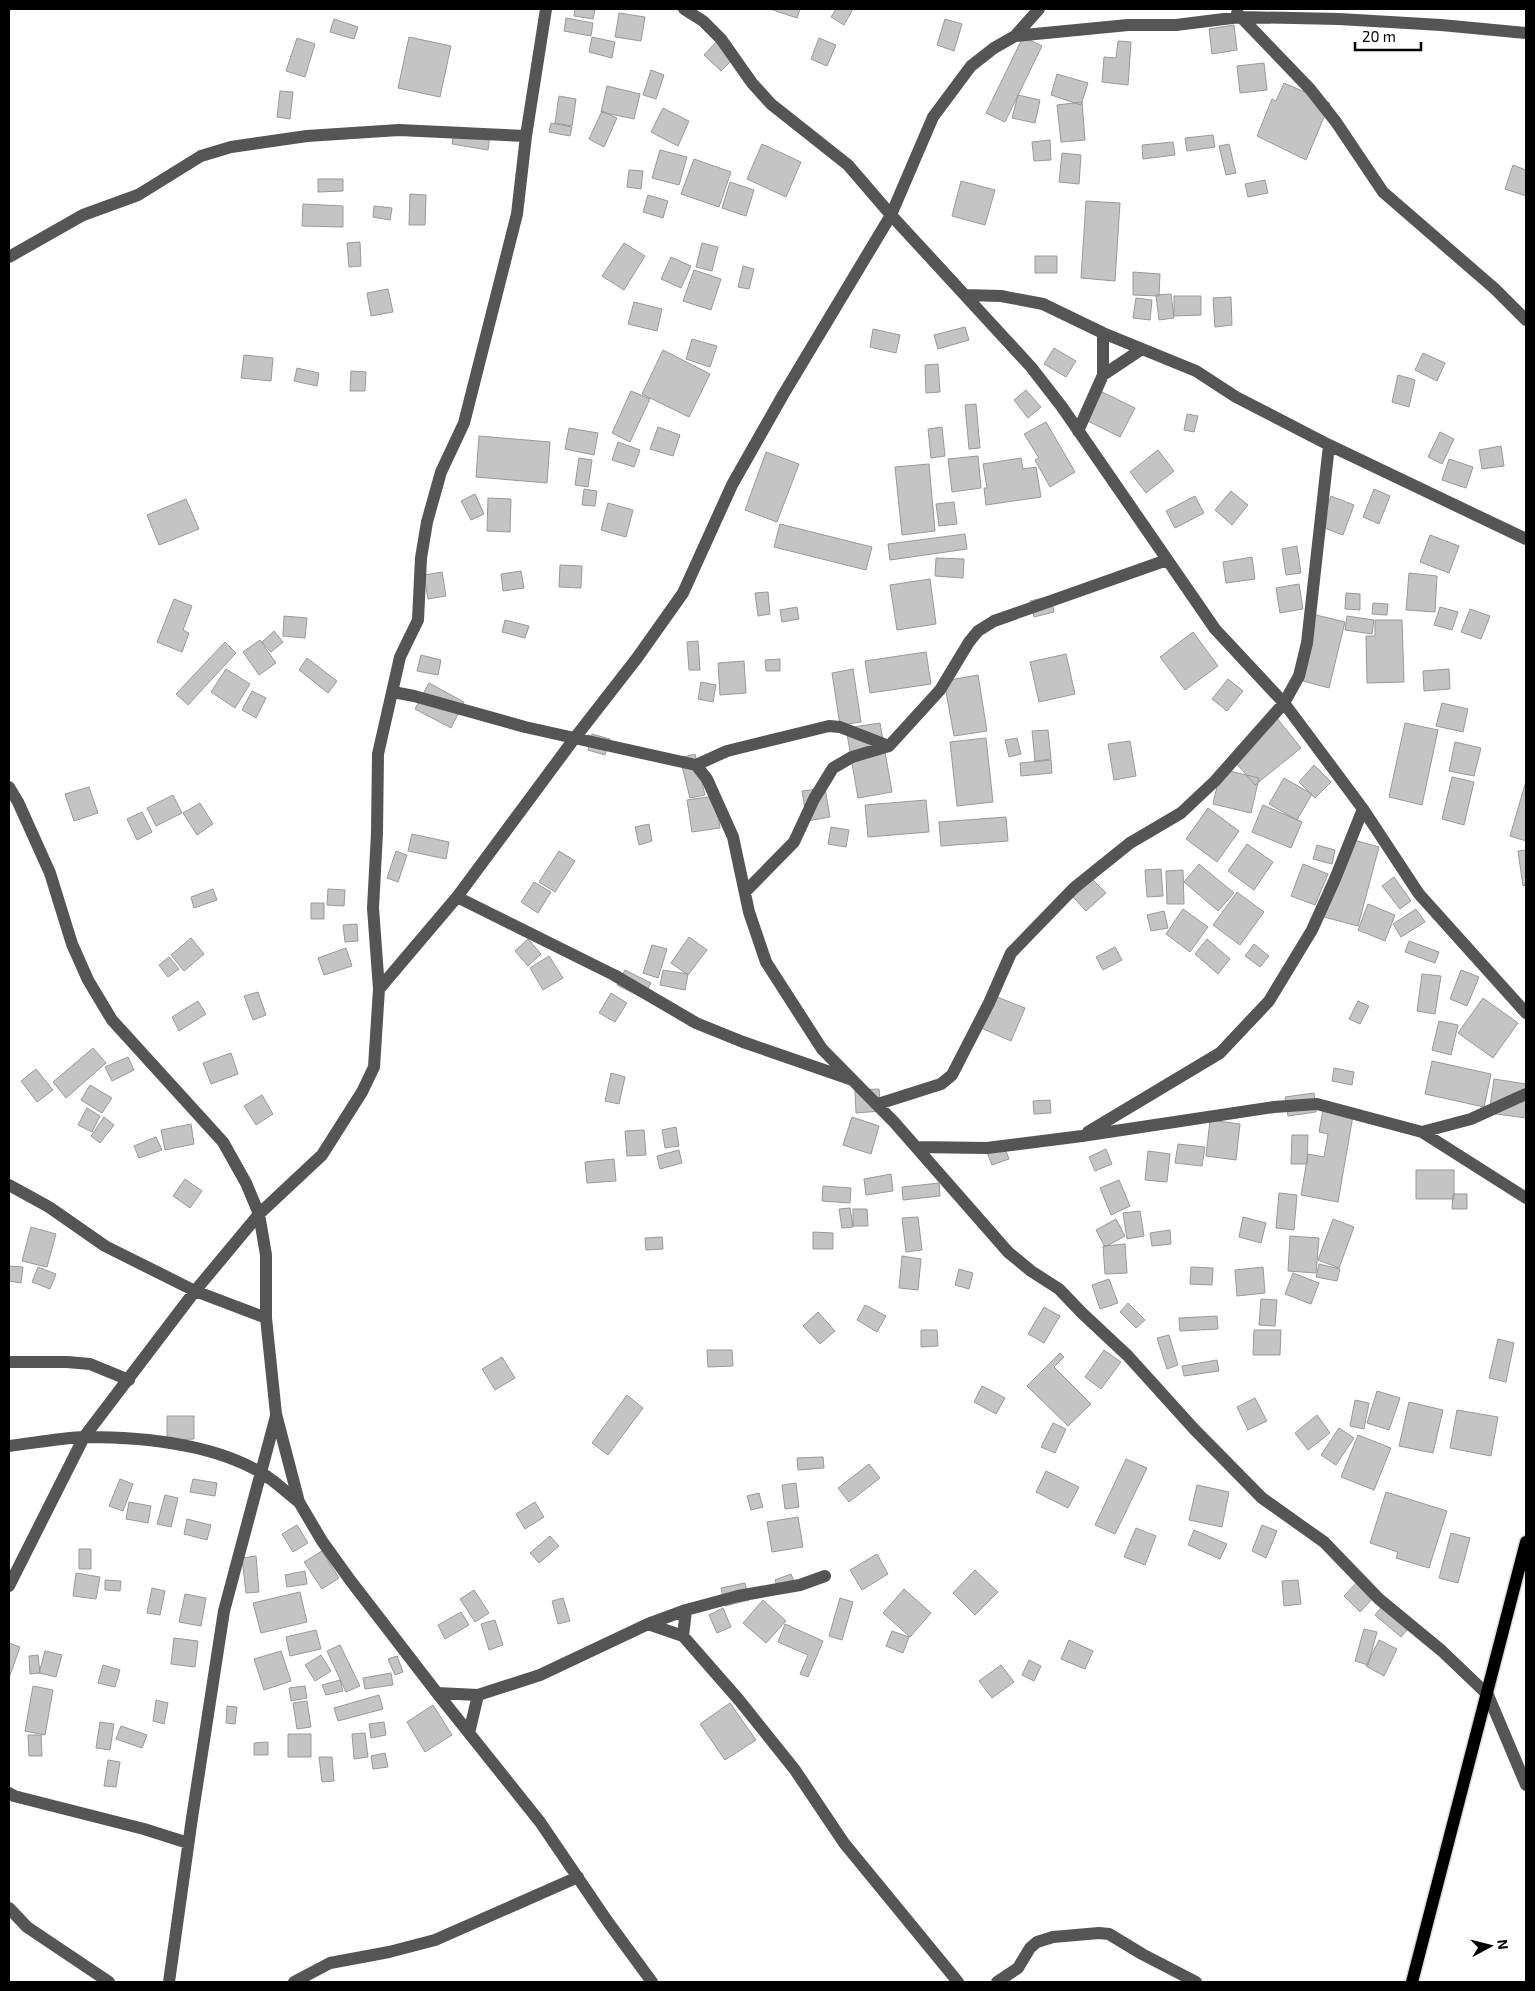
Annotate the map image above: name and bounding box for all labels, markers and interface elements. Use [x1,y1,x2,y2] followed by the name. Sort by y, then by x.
[1355,20,1421,52] scale bar
[1362,27,1396,45] text: 20 m
[1465,1921,1515,1971] north arrow
[1494,1938,1512,1950] text: N

